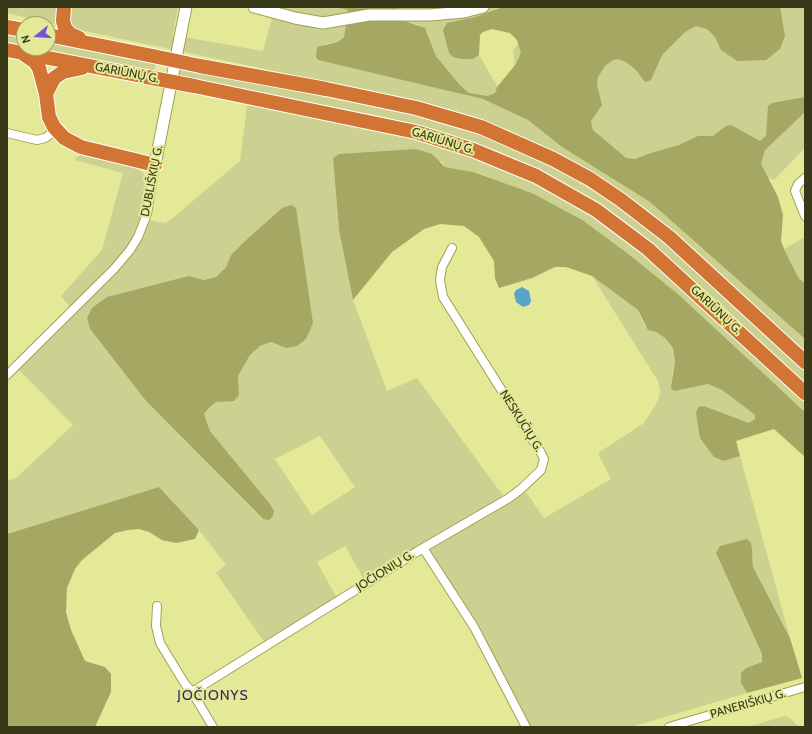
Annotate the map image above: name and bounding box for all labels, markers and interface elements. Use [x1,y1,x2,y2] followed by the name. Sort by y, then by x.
[16,16,56,56] north arrow
[18,33,33,45] text: N
[94,60,160,86] street label: GARIŪNŲ G.
[410,125,476,157] street label: GARIŪNŲ G.
[138,144,166,218] street label: DUBLIŠKIŲ G.
[687,283,745,337] street label: GARIŪNŲ G.
[496,388,546,454] street label: NESKUČIŲ G.
[353,548,417,594] street label: JOČIONIŲ G.
[709,686,787,722] street label: PANERIŠKIŲ G.
[177,688,249,704] district label: JOČIONYS

